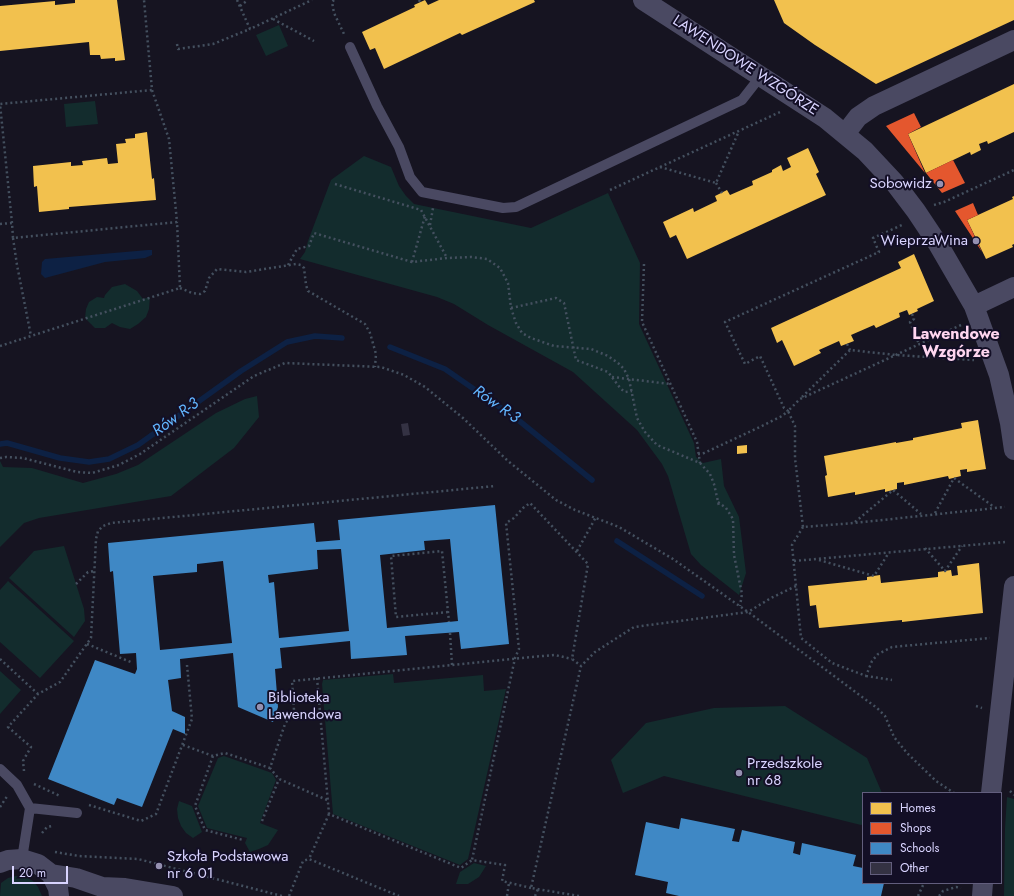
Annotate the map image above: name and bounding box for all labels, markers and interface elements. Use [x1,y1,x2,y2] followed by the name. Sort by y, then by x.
[669,12,821,120] street label: LAWENDOWE WZGÓRZE
[870,175,932,193] place label: Sobowidz
[935,179,945,189] marker: Sobowidz
[881,232,968,250] place label: WieprzaWina
[971,236,981,246] marker: WieprzaWina
[912,325,1000,363] district label: Lawendowe Wzgórze
[469,382,523,428] water label: Rów R-3
[149,395,203,441] water label: Rów R-3
[268,689,341,724] place label: Biblioteka Lawendowa
[255,702,265,712] marker: Biblioteka Lawendowa
[747,755,822,790] place label: Przedszkole nr 68
[734,768,744,778] marker: Przedszkole nr 68
[862,792,1002,884] legend
[900,799,936,817] text: Homes
[900,819,931,837] text: Shops
[900,839,939,857] text: Schools
[167,848,288,883] place label: Szkoła Podstawowa nr 6 01
[14,858,70,884] scale bar
[900,859,929,877] text: Other
[154,861,164,871] marker: Szkoła Podstawowa nr 6 01
[19,864,46,882] text: 20 m

